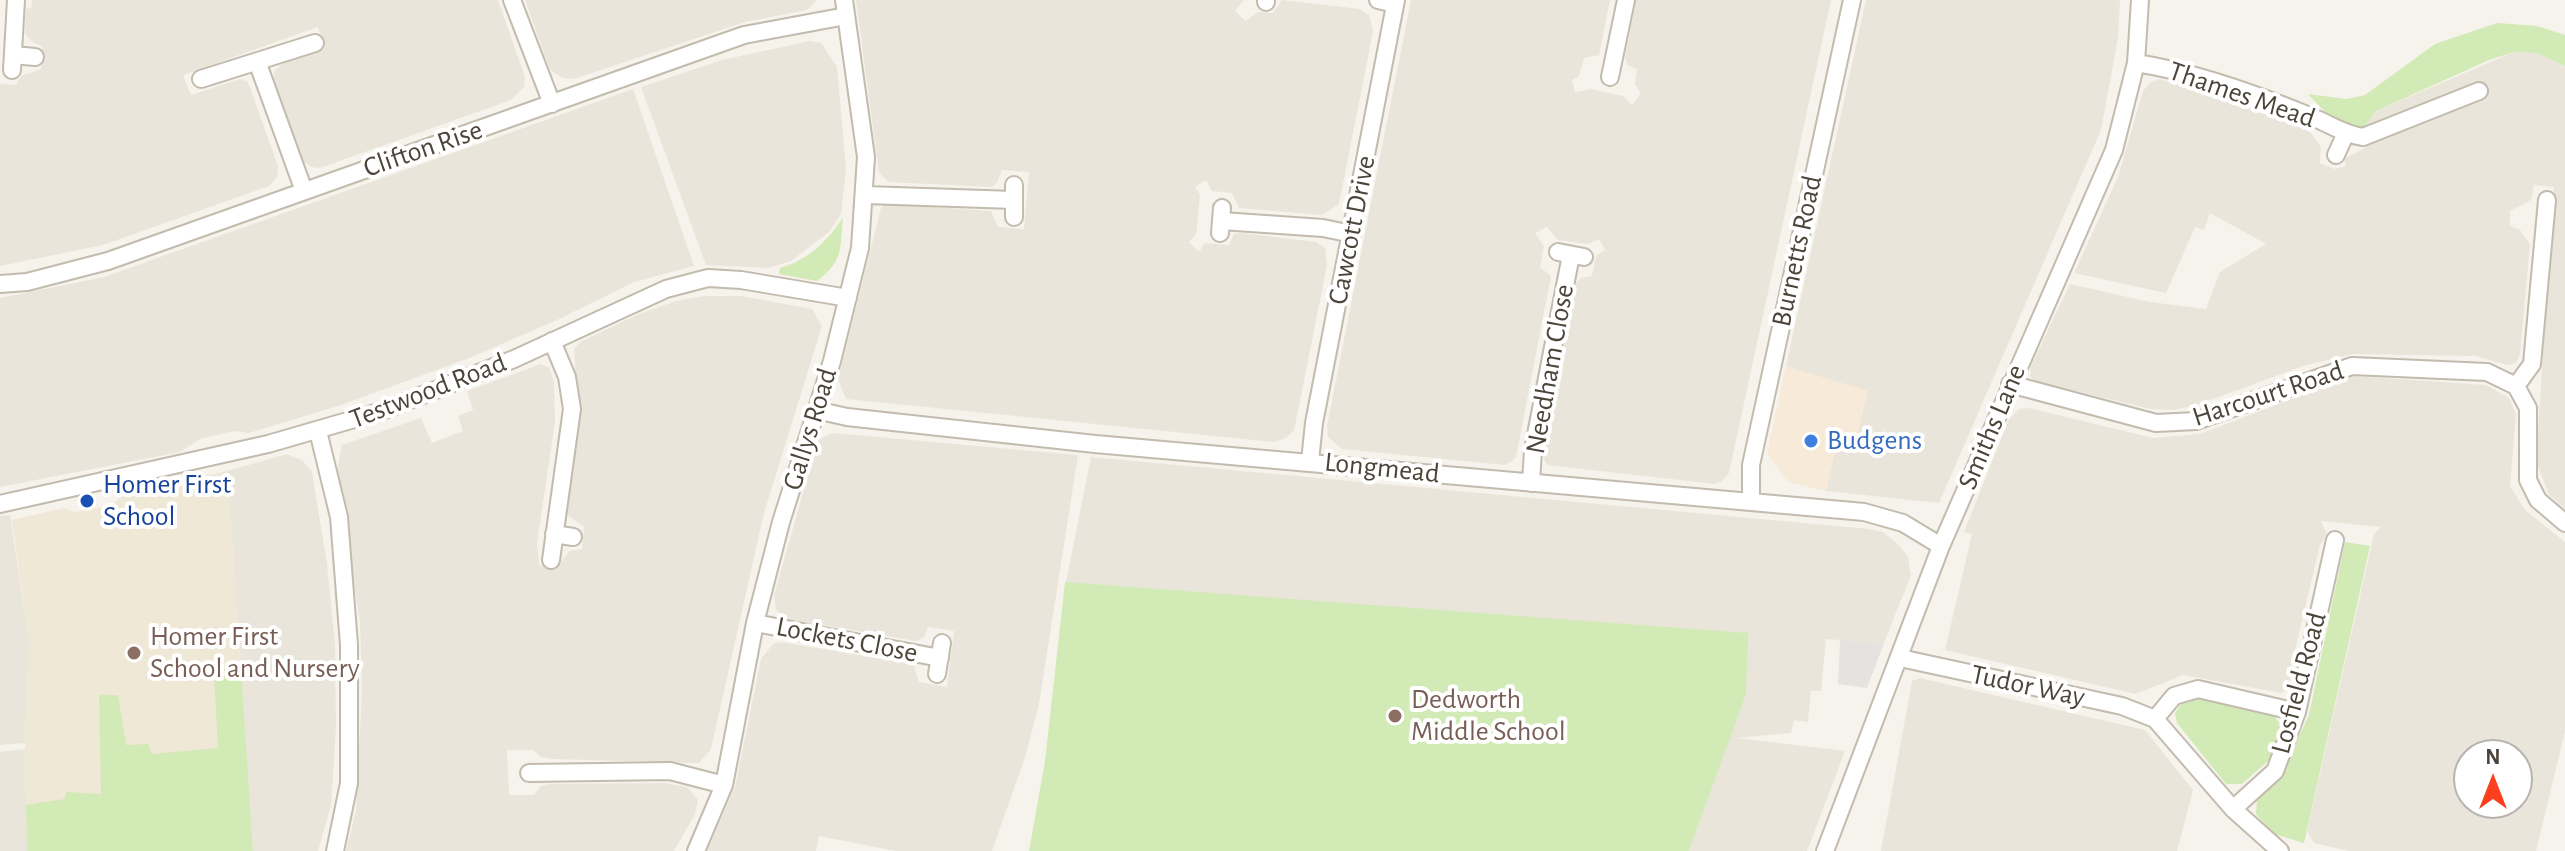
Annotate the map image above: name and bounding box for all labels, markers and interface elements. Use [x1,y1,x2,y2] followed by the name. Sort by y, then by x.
[2164,54,2320,136] street label: Thames Mead
[359,113,487,185] street label: Clifton Rise
[1321,153,1383,307] street label: Cawcott Drive
[1765,172,1829,330] street label: Burnetts Road
[1519,282,1581,456] street label: Needham Close
[345,346,511,436] street label: Testwood Road
[2188,354,2348,434] street label: Harcourt Road
[1951,360,2033,494] street label: Smiths Lane
[776,364,844,494] street label: Gallys Road
[1827,424,1922,458] place label: Budgens
[1802,432,1820,450] marker: Budgens
[1323,445,1441,491] street label: Longmead
[103,468,231,534] place label: Homer First School
[78,492,96,510] marker: Homer First School
[2264,608,2334,758] street label: Losfield Road
[773,610,921,670] street label: Lockets Close
[150,620,360,686] place label: Homer First School and Nursery
[125,644,143,662] marker: Homer First School and Nursery
[1968,658,2088,714] street label: Tudor Way
[1411,683,1566,749] place label: Dedworth Middle School
[1386,707,1404,725] marker: Dedworth Middle School
[2453,739,2533,819] north arrow
[2485,746,2501,768] text: N

